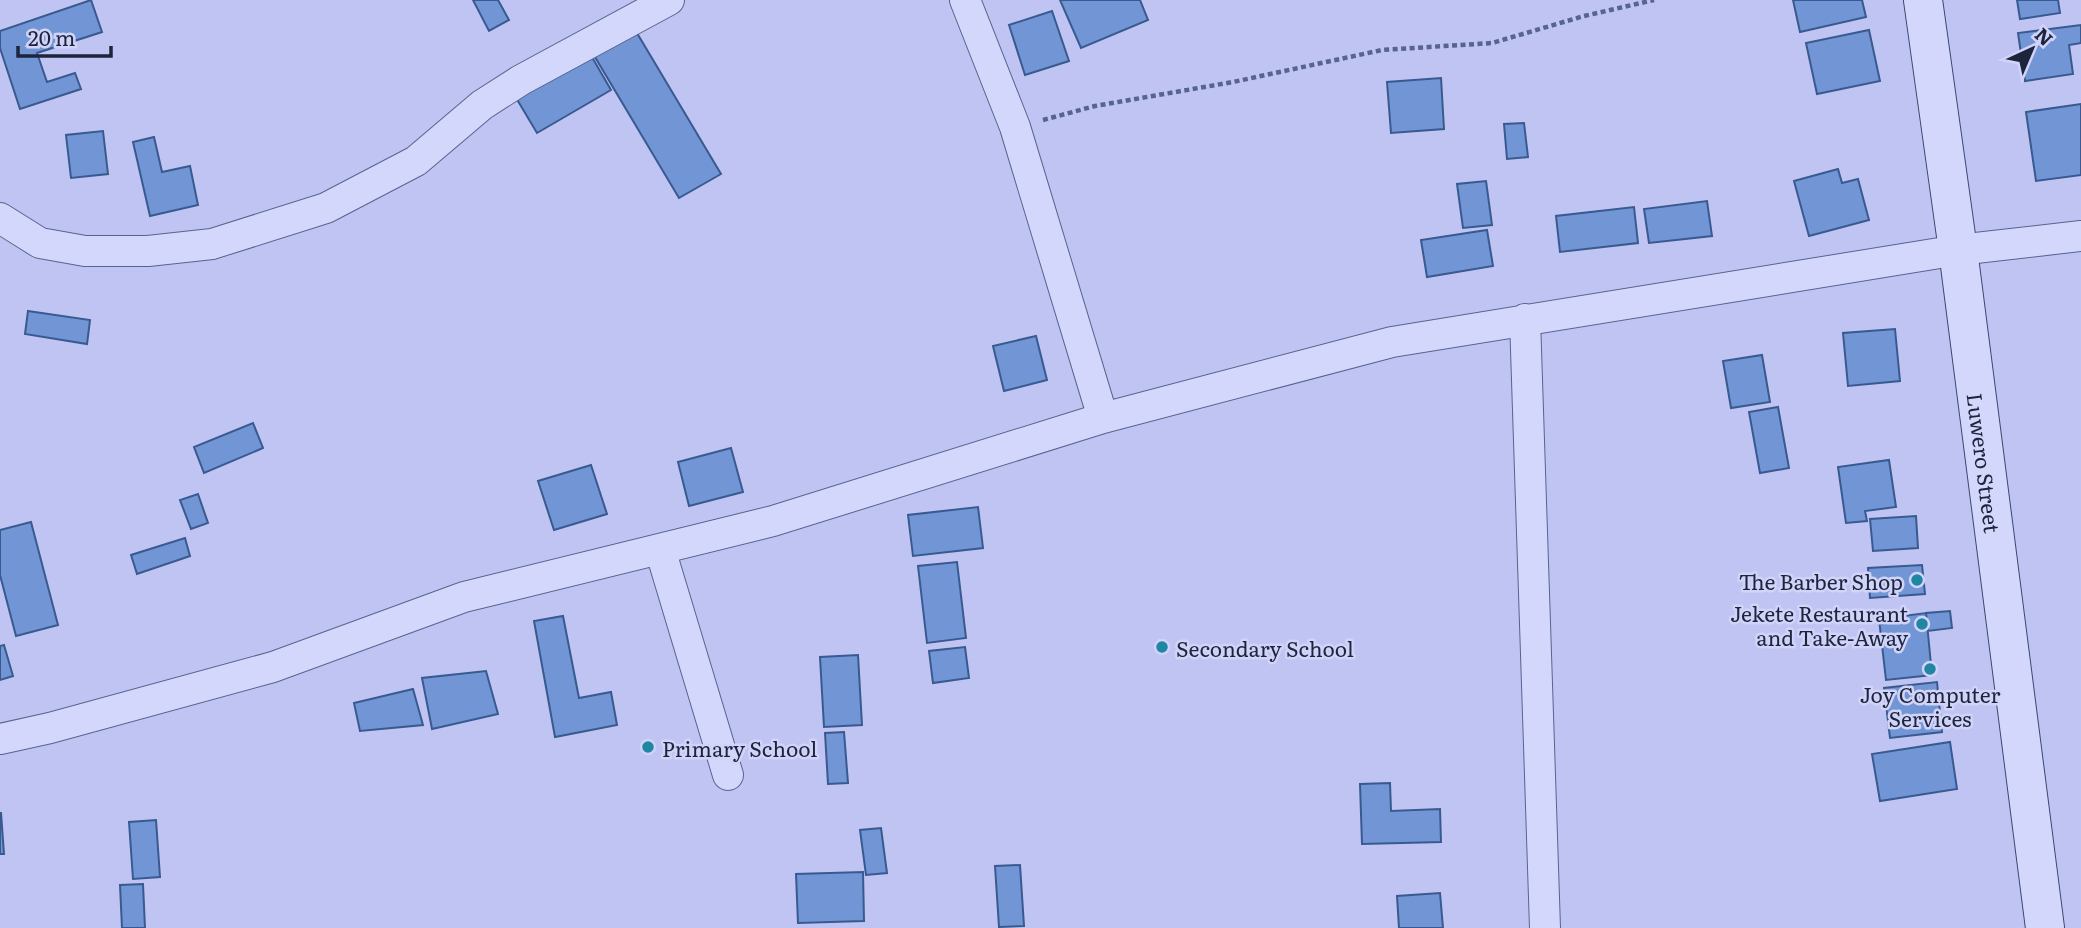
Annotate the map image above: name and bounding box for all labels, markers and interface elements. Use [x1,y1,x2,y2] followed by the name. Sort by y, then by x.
[18,14,110,58] scale bar
[1997,14,2067,84] north arrow
[2029,20,2060,52] text: N
[28,21,75,52] text: 20 m
[1961,391,2010,535] street label: Luwero Street
[1739,565,1903,596] place label: The Barber Shop
[1909,572,1925,588] marker: The Barber Shop
[1730,597,1909,652] place label: Jekete Restaurant and Take-Away
[1914,616,1930,632] marker: Jekete Restaurant and Take-Away
[1176,632,1354,663] place label: Secondary School
[1154,639,1170,655] marker: Secondary School
[1922,661,1938,677] marker: Joy Computer Services
[1860,678,2000,733] place label: Joy Computer Services
[662,732,817,763] place label: Primary School
[640,739,656,755] marker: Primary School

